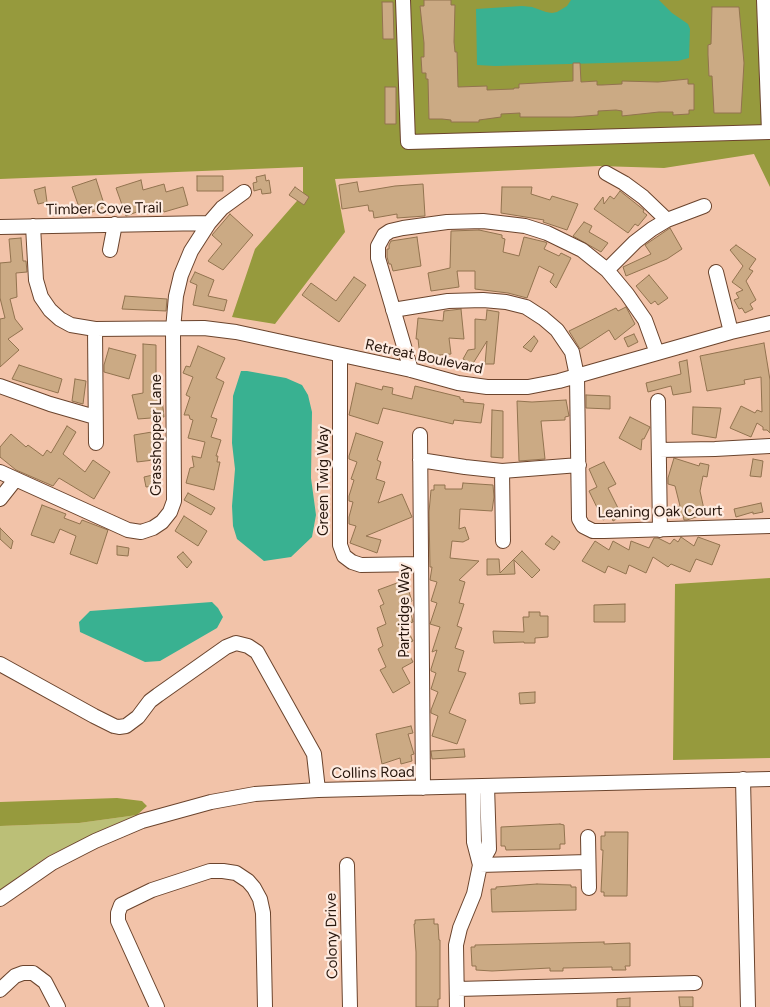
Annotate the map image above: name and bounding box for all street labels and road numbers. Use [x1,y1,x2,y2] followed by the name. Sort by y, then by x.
[46,199,162,219] street label: Timber Cove Trail
[363,336,485,378] street label: Retreat Boulevard
[148,374,166,496] street label: Grasshopper Lane
[315,426,333,536] street label: Green Twig Way
[597,502,723,522] street label: Leaning Oak Court
[396,564,414,658] street label: Partridge Way
[331,763,415,783] street label: Collins Road
[322,893,342,979] street label: Colony Drive

